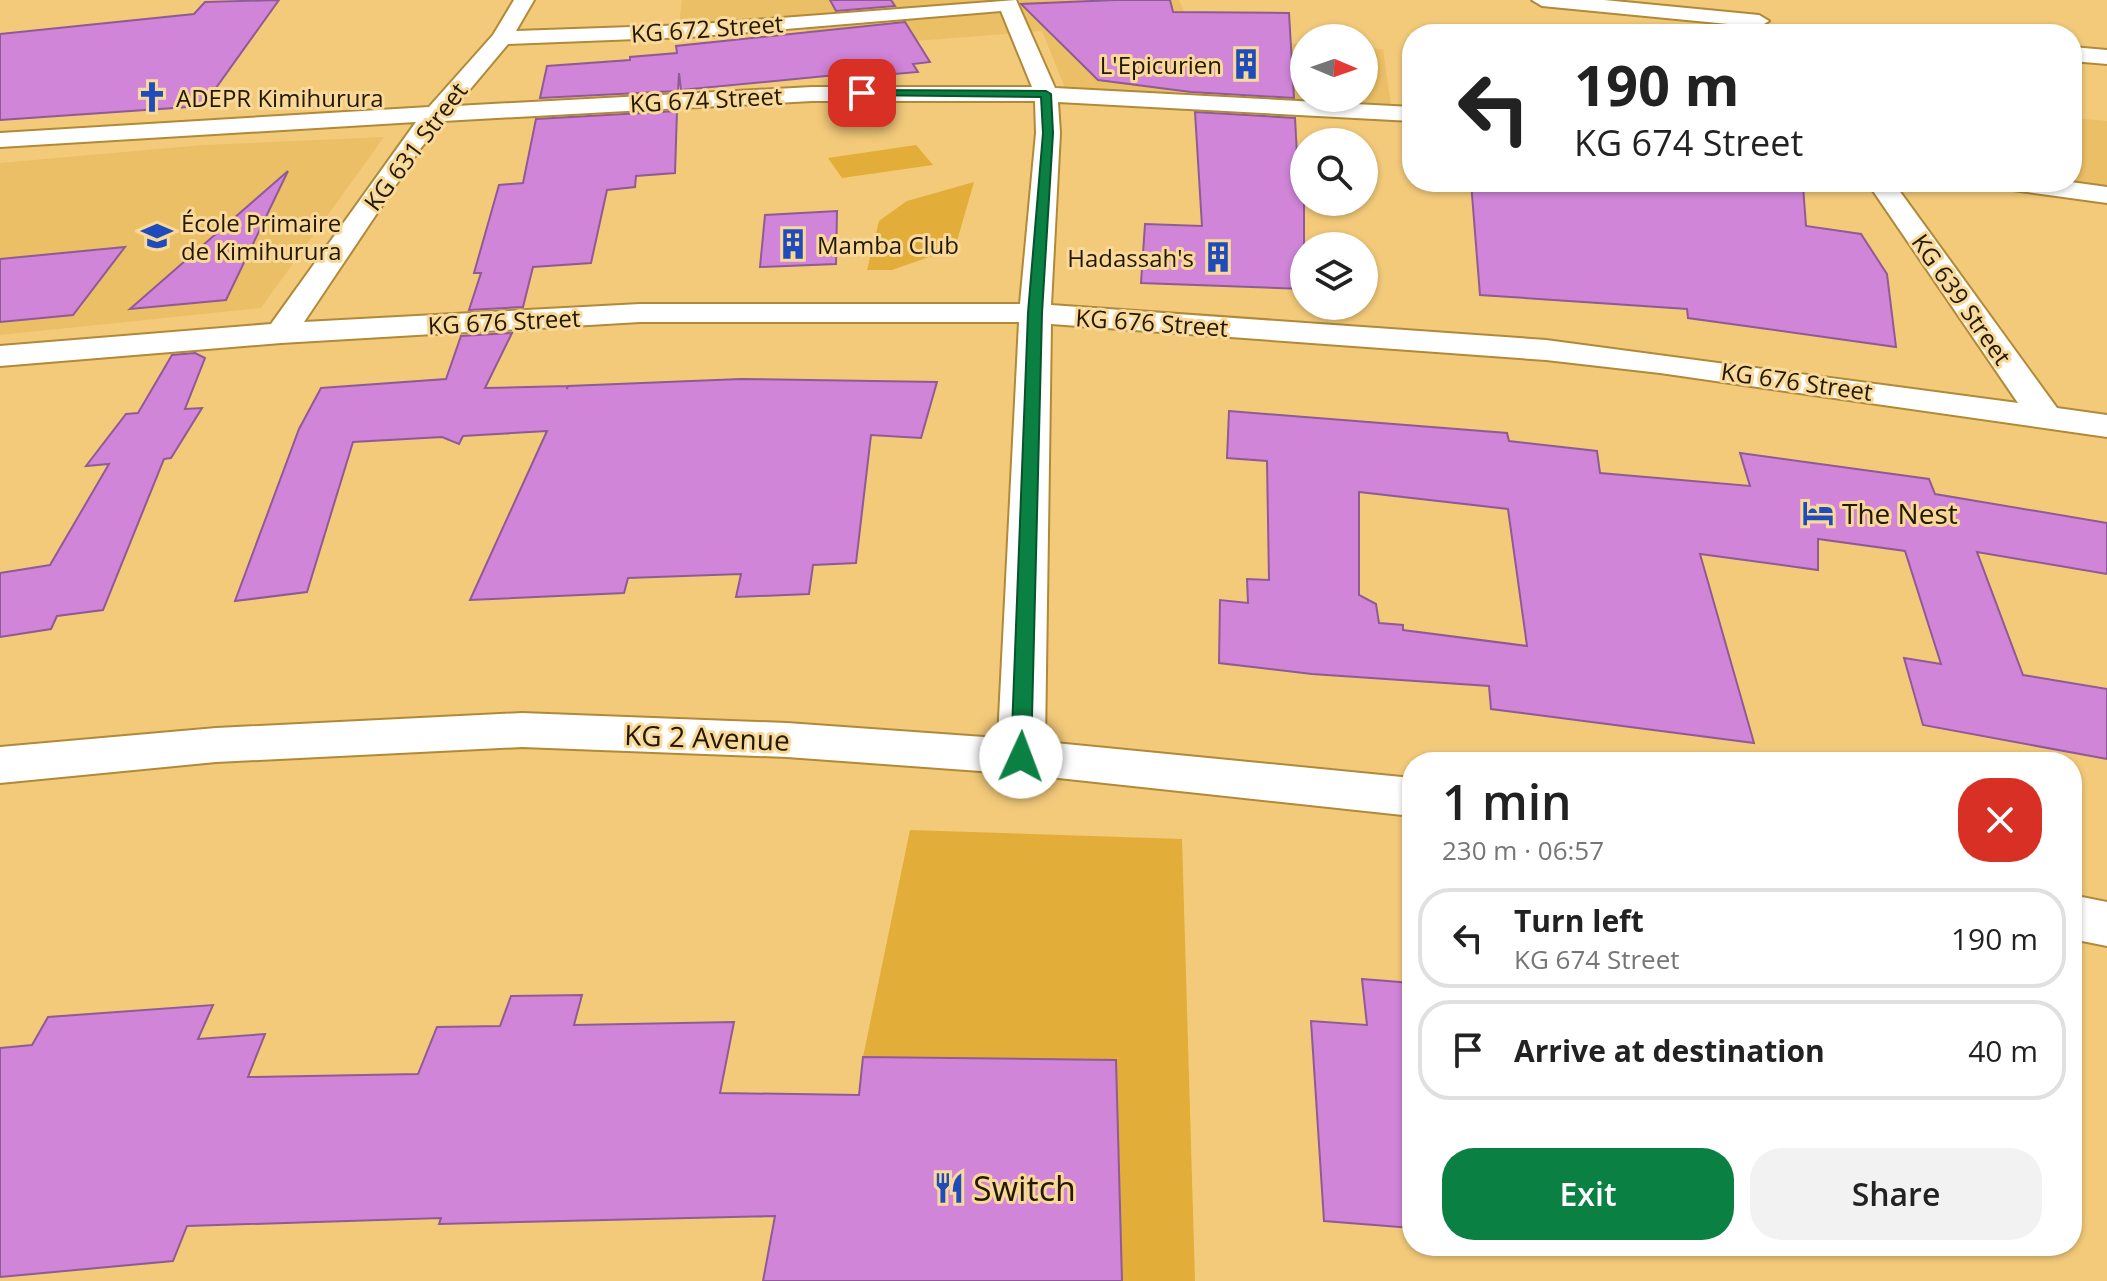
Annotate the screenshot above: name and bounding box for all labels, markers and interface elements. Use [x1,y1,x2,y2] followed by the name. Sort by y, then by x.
[630,6,784,50] street label: KG 672 Street
[1290,24,1378,112] north arrow
[1290,24,1378,320] map controls
[1574,46,1740,122] text: 190 m
[1229,47,1263,81] building icon: L'Epicurien
[1100,48,1222,81] place label: L'Epicurien
[1442,56,1546,160] icon: left
[828,59,896,127] pin
[840,71,884,115] icon: arrive
[356,75,474,217] street label: KG 631 Street
[629,79,783,119] street label: KG 674 Street
[135,80,169,114] church icon: ADEPR Kimihurura
[176,81,384,114] place label: ADEPR Kimihurura
[1574,118,1803,167] text: KG 674 Street
[1290,128,1378,216] button: search
[181,206,342,267] place label: École Primaire de Kimihurura
[140,219,174,253] school or university icon: École Primaire de Kimihurura
[776,227,810,261] building icon: Mamba Club
[1905,227,2019,371] street label: KG 639 Street
[817,228,959,261] place label: Mamba Club
[1290,232,1378,320] button: layers
[1201,240,1235,274] building icon: Hadassah's
[1067,241,1194,274] place label: Hadassah's
[1075,300,1229,344] street label: KG 676 Street
[427,301,581,341] street label: KG 676 Street
[1719,354,1875,408] street label: KG 676 Street
[1842,494,1958,532] place label: The Nest
[1801,496,1835,530] hotel icon: The Nest
[624,715,790,759] street label: KG 2 Avenue
[979,715,1063,799] position arrow
[1442,769,1572,834] text: 1 min
[1958,778,2042,862] button: close
[1442,832,1604,868] text: 230 m · 06:57
[1514,900,1644,941] text: Turn left
[1446,916,1490,960] icon: left
[1951,918,2038,959] text: 190 m
[1514,941,1680,977] text: KG 674 Street
[1446,1028,1490,1072] icon: arrive
[1514,1030,1825,1071] text: Arrive at destination
[1968,1030,2038,1071] text: 40 m
[1442,1148,1734,1240] button: Exit
[1750,1148,2042,1240] button: Share
[973,1165,1076,1211] place label: Switch
[932,1171,966,1205] restaurant icon: Switch

